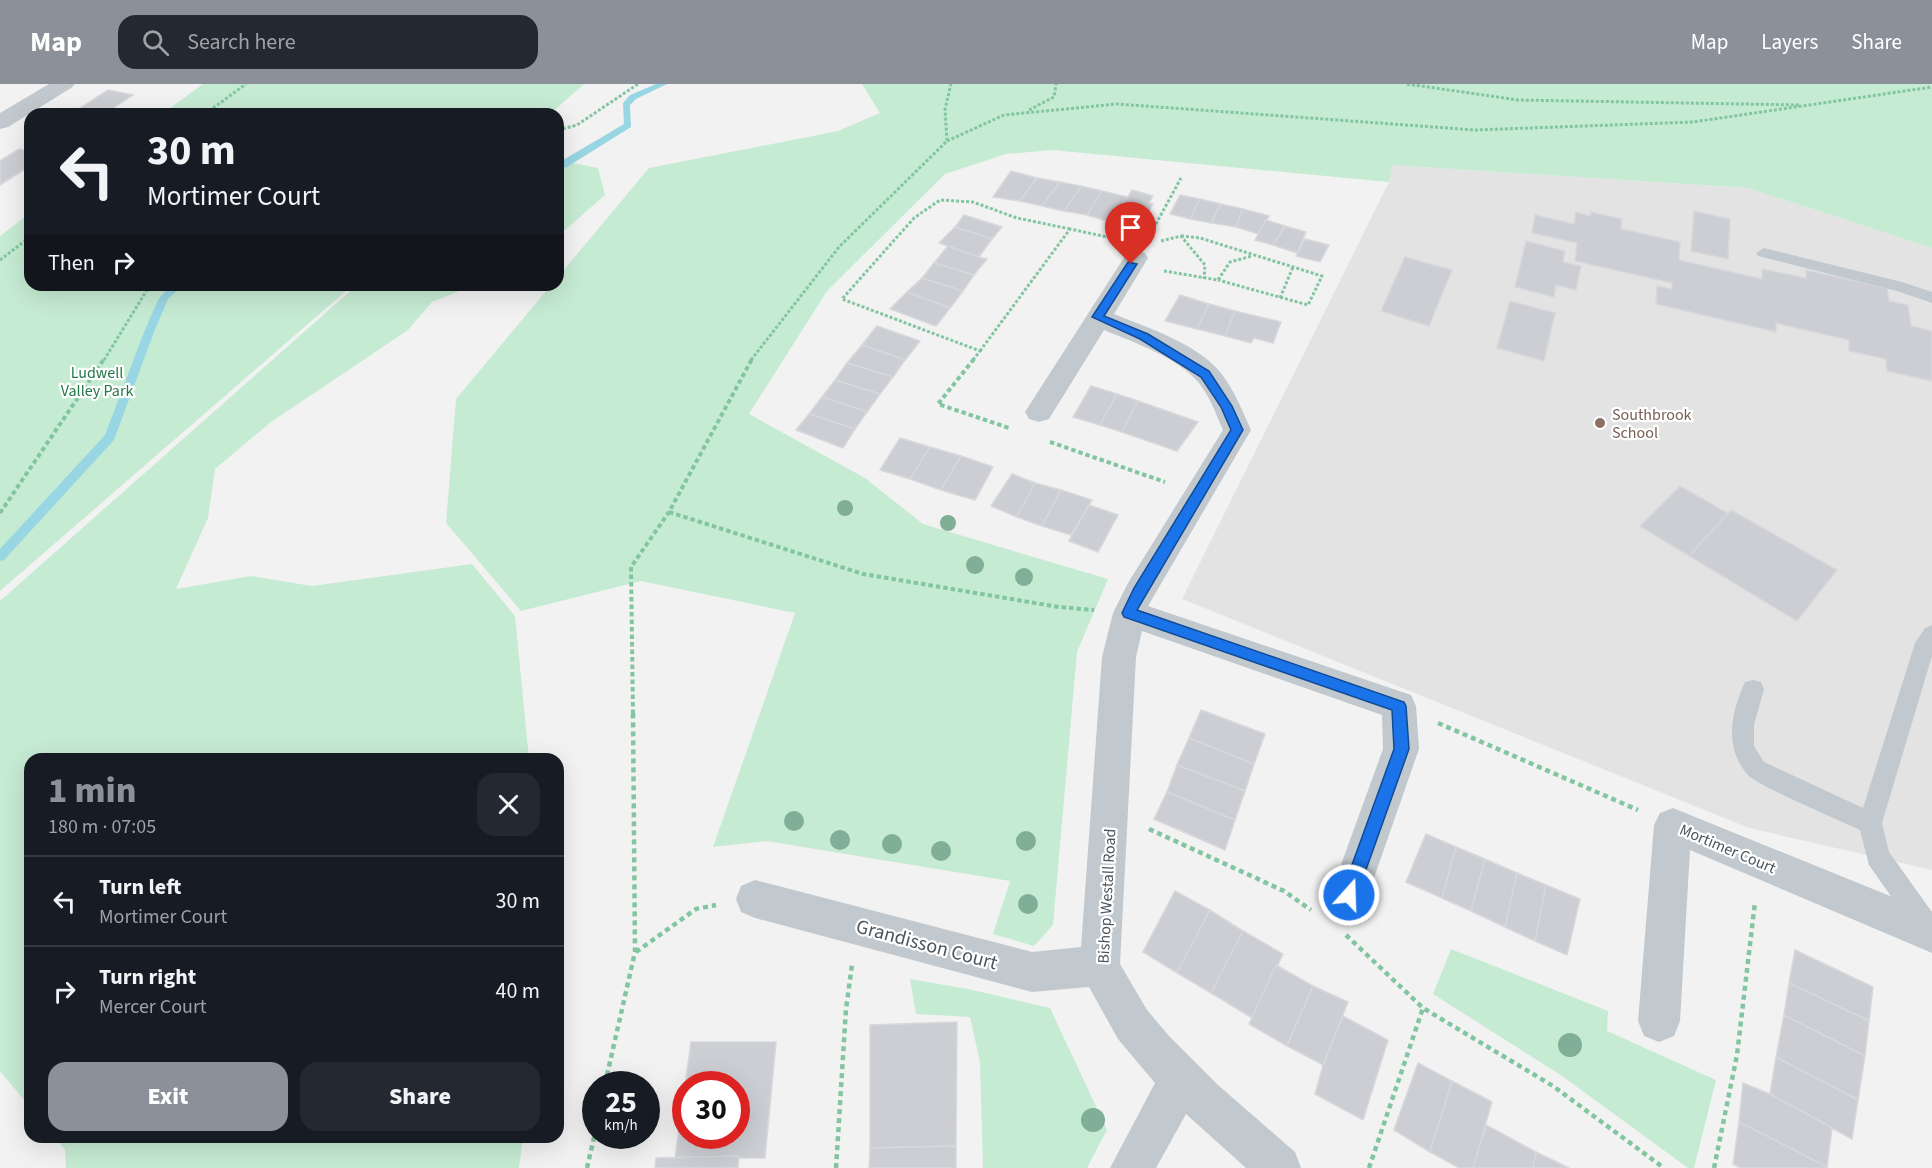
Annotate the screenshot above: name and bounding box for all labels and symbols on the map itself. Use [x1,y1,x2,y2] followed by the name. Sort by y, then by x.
[1105,202,1156,264] pin
[61,362,133,402] park label: Ludwell Valley Park
[1612,404,1692,444] place label: Southbrook School
[1593,416,1607,430] marker: Southbrook School
[1676,819,1780,879] street label: Mortimer Court
[1092,828,1122,964] street label: Bishop Westall Road
[1317,863,1381,927] position arrow
[853,913,1001,977] street label: Grandisson Court
[672,1071,750,1149] speed limit sign: 30

